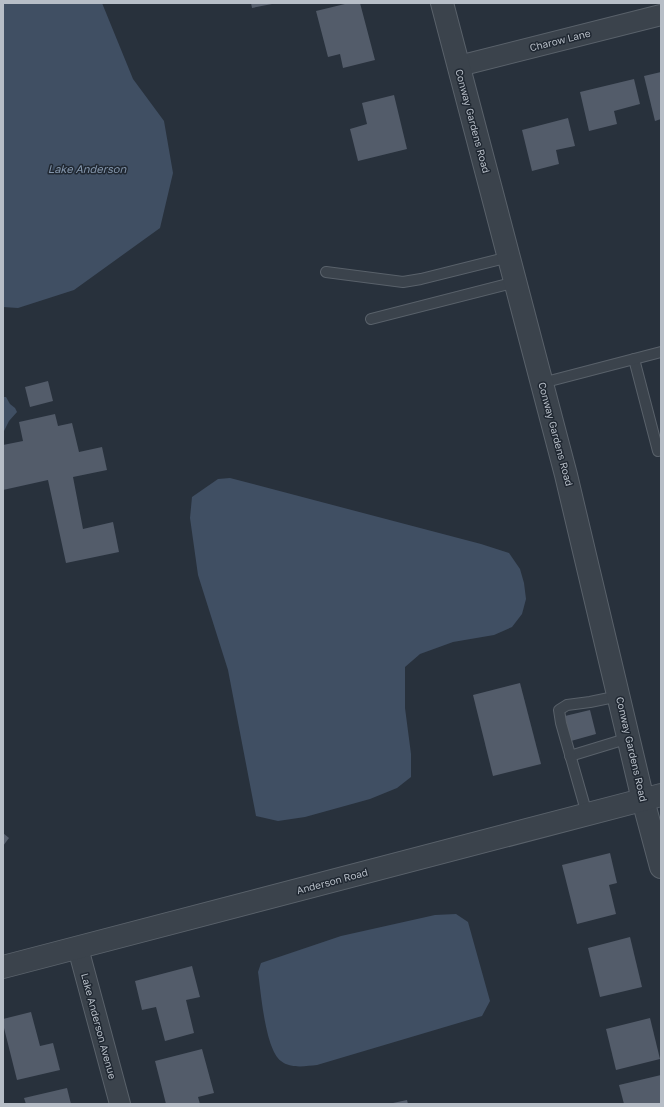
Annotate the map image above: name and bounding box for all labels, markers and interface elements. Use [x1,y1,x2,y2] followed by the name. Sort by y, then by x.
[528,27,592,53] street label: Charow Lane
[453,68,493,174] street label: Conway Gardens Road
[48,162,127,175] water label: Lake Anderson
[536,381,576,487] street label: Conway Gardens Road
[614,695,650,803] street label: Conway Gardens Road
[295,866,369,896] street label: Anderson Road
[79,972,119,1080] street label: Lake Anderson Avenue

